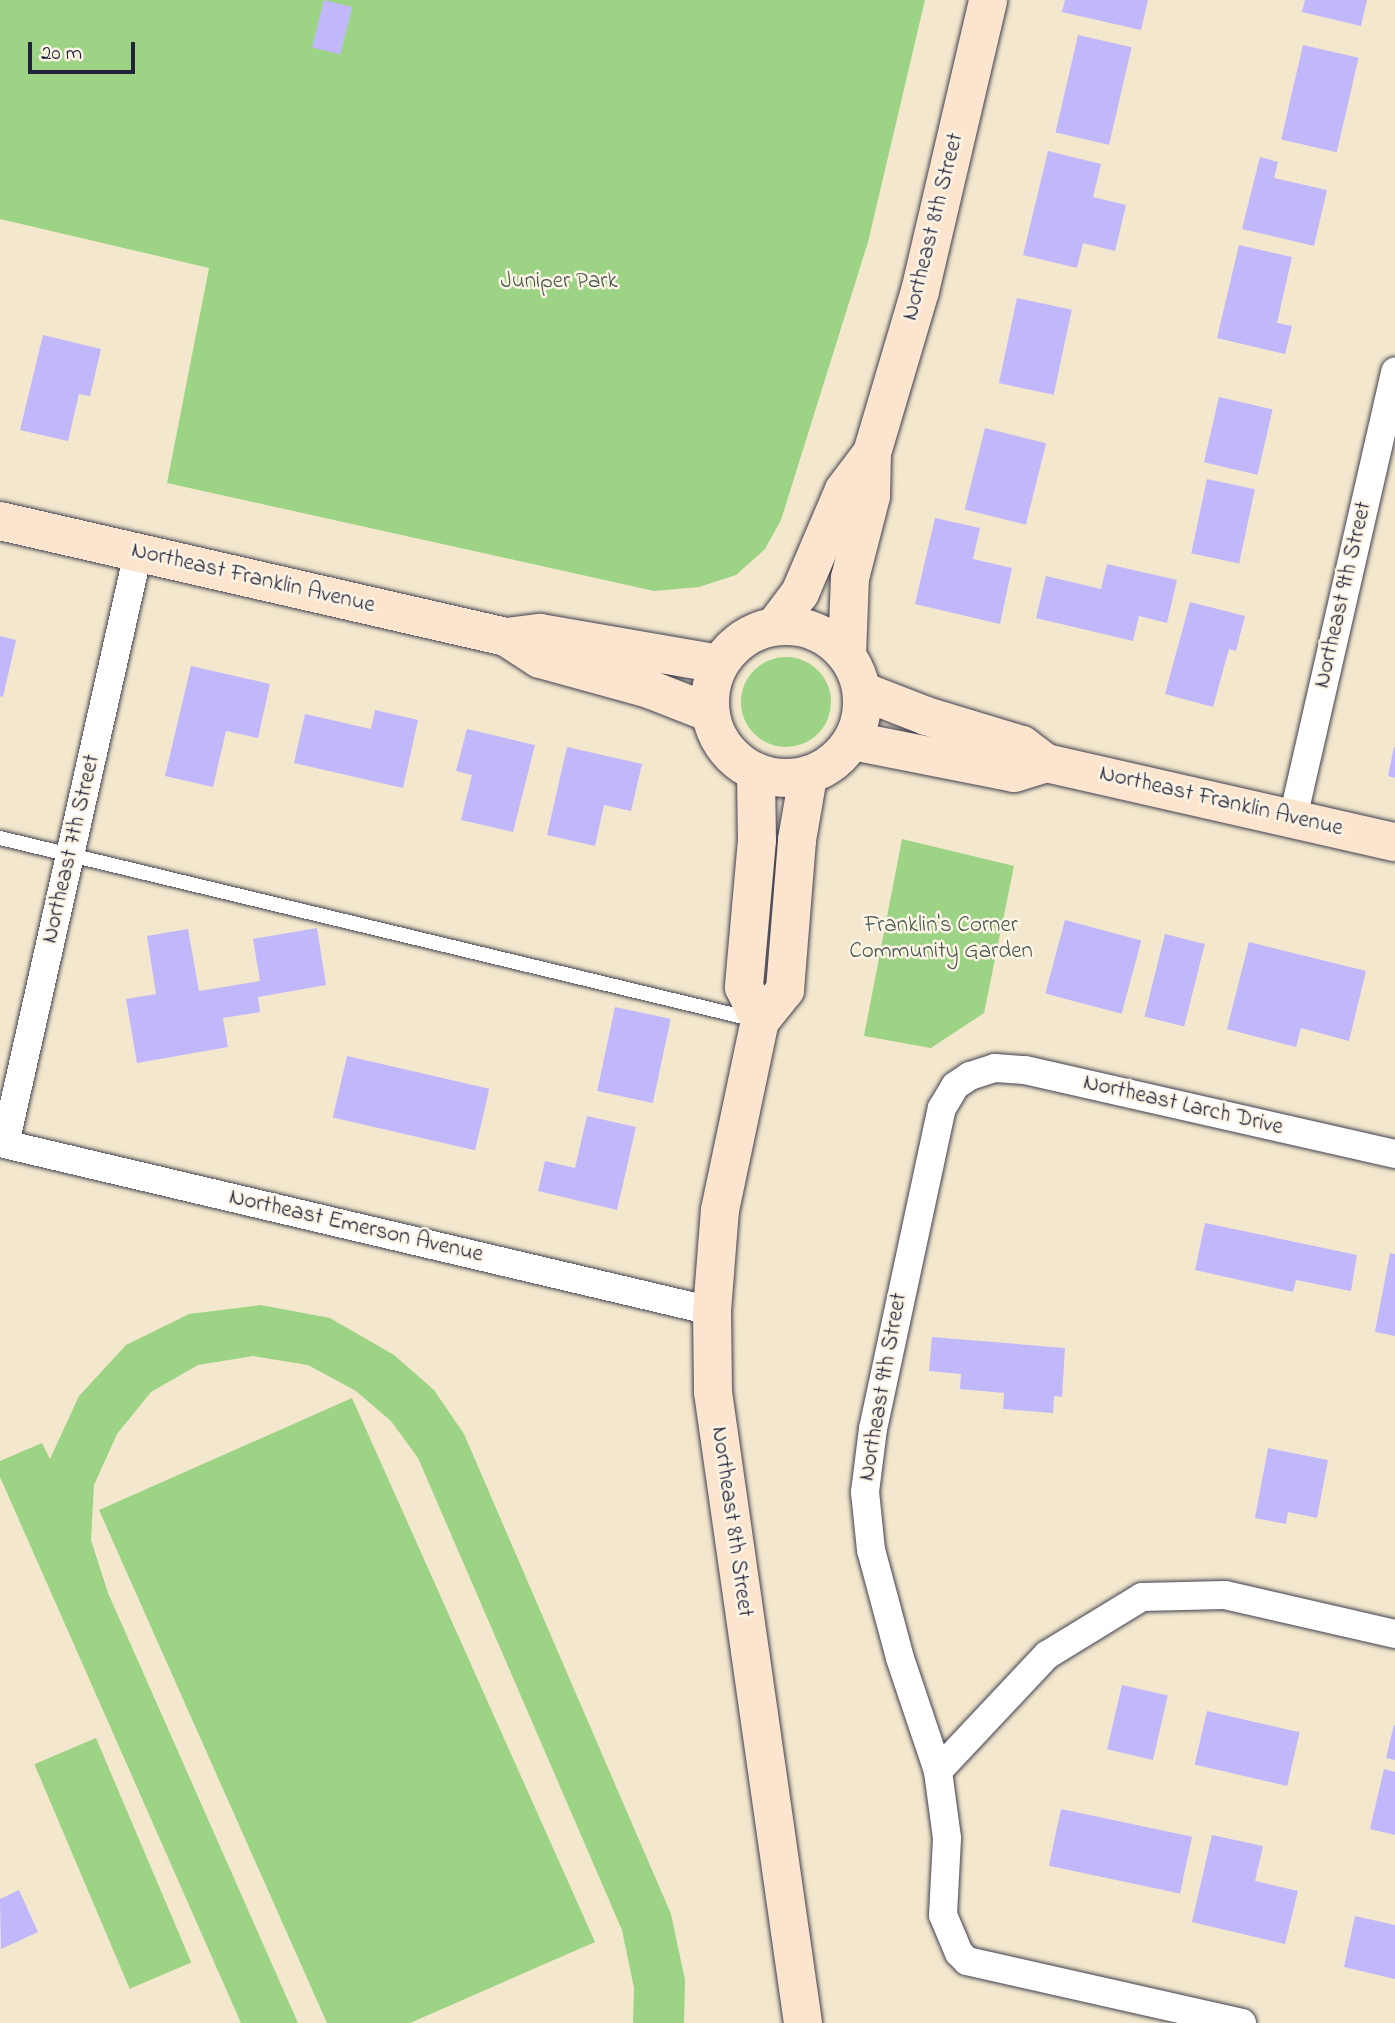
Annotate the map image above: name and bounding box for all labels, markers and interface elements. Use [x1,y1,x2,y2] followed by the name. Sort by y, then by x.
[32,28,138,72] scale bar
[41,39,82,69] text: 20 m
[897,130,971,324] street label: Northeast 8th Street
[500,268,618,296] park label: Juniper Park
[1309,499,1379,691] street label: Northeast 9th Street
[129,538,377,620] street label: Northeast Franklin Avenue
[37,752,107,946] street label: Northeast 7th Street
[1097,761,1345,843] street label: Northeast Franklin Avenue
[849,912,1033,966] park label: Franklin's Corner Community Garden
[1080,1070,1286,1142] street label: Northeast Larch Drive
[226,1184,486,1270] street label: Northeast Emerson Avenue
[854,1291,914,1483] street label: Northeast 9th Street
[704,1425,758,1619] street label: Northeast 8th Street

